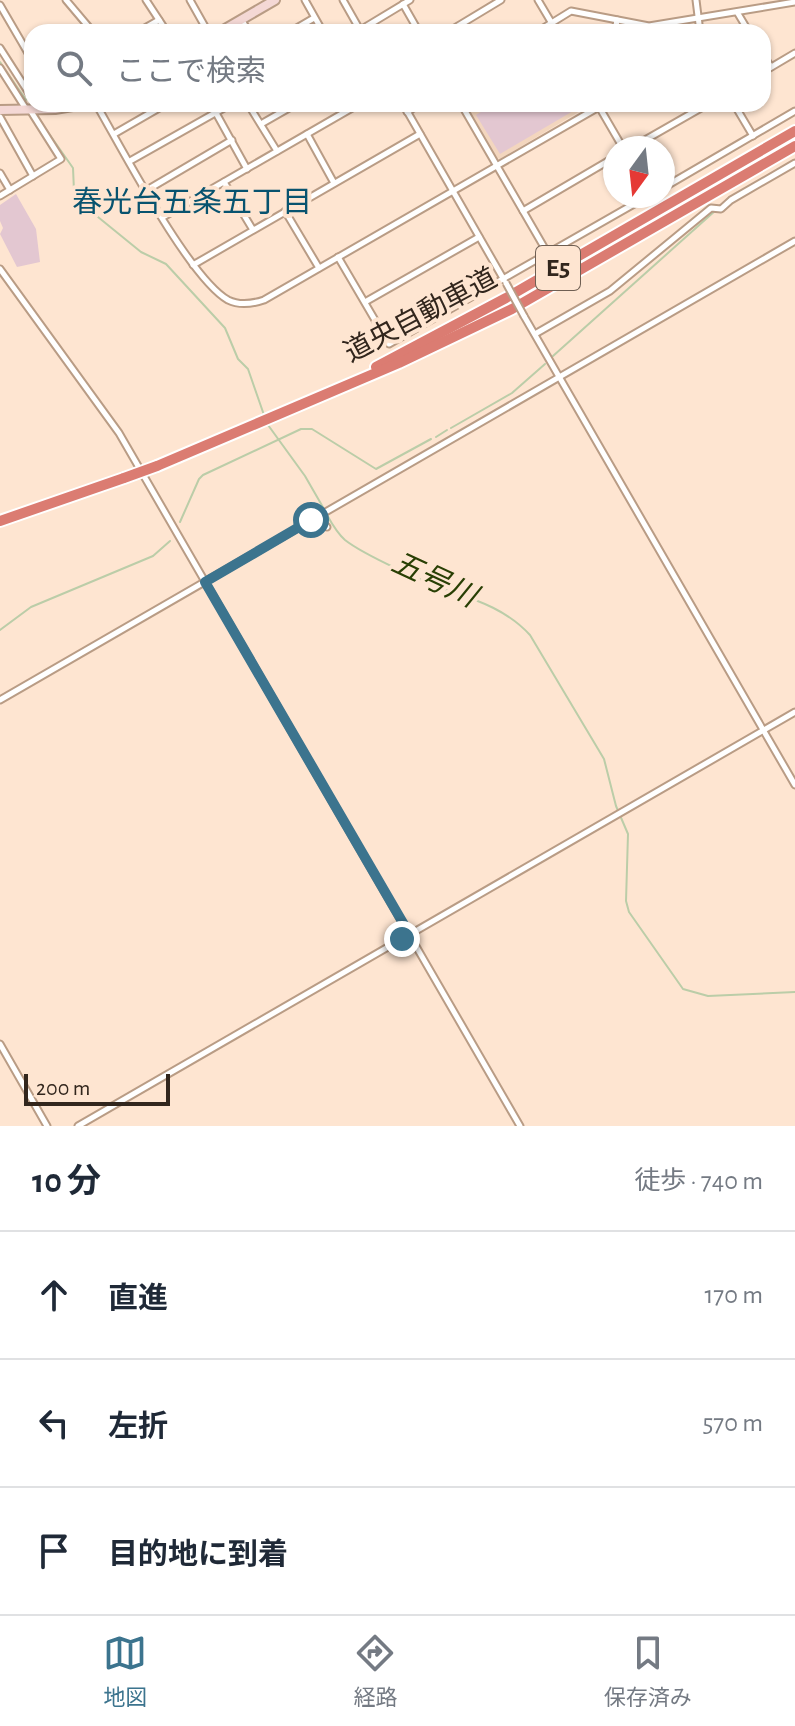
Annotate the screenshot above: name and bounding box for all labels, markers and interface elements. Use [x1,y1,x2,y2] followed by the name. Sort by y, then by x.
[24,24,771,112] search box
[52,46,96,90] icon: search
[116,57,266,87] text: ここで検索
[603,136,675,208] north arrow
[72,186,312,218] district label: 春光台五条五丁目
[536,246,580,290] road number: E5
[339,262,502,368] street label: 道央自動車道
[293,502,329,538] route start
[387,547,484,614] water label: 五号川
[384,921,420,957] route end
[24,1070,170,1106] scale bar
[36,1077,90,1099] text: 200 m
[32,1165,101,1199] text: 10 分
[634,1168,763,1194] text: 徒歩 · 740 m
[32,1273,76,1317] icon: ahead
[704,1282,763,1308] text: 170 m
[108,1284,168,1314] text: 直進
[32,1401,76,1445] icon: left
[702,1410,763,1436] text: 570 m
[108,1412,168,1442] text: 左折
[32,1529,76,1573] icon: arrive
[108,1540,288,1570] text: 目的地に到着
[103,1631,147,1711] tab: 地図
[353,1631,398,1711] tab: 経路
[604,1631,692,1711] tab: 保存済み

